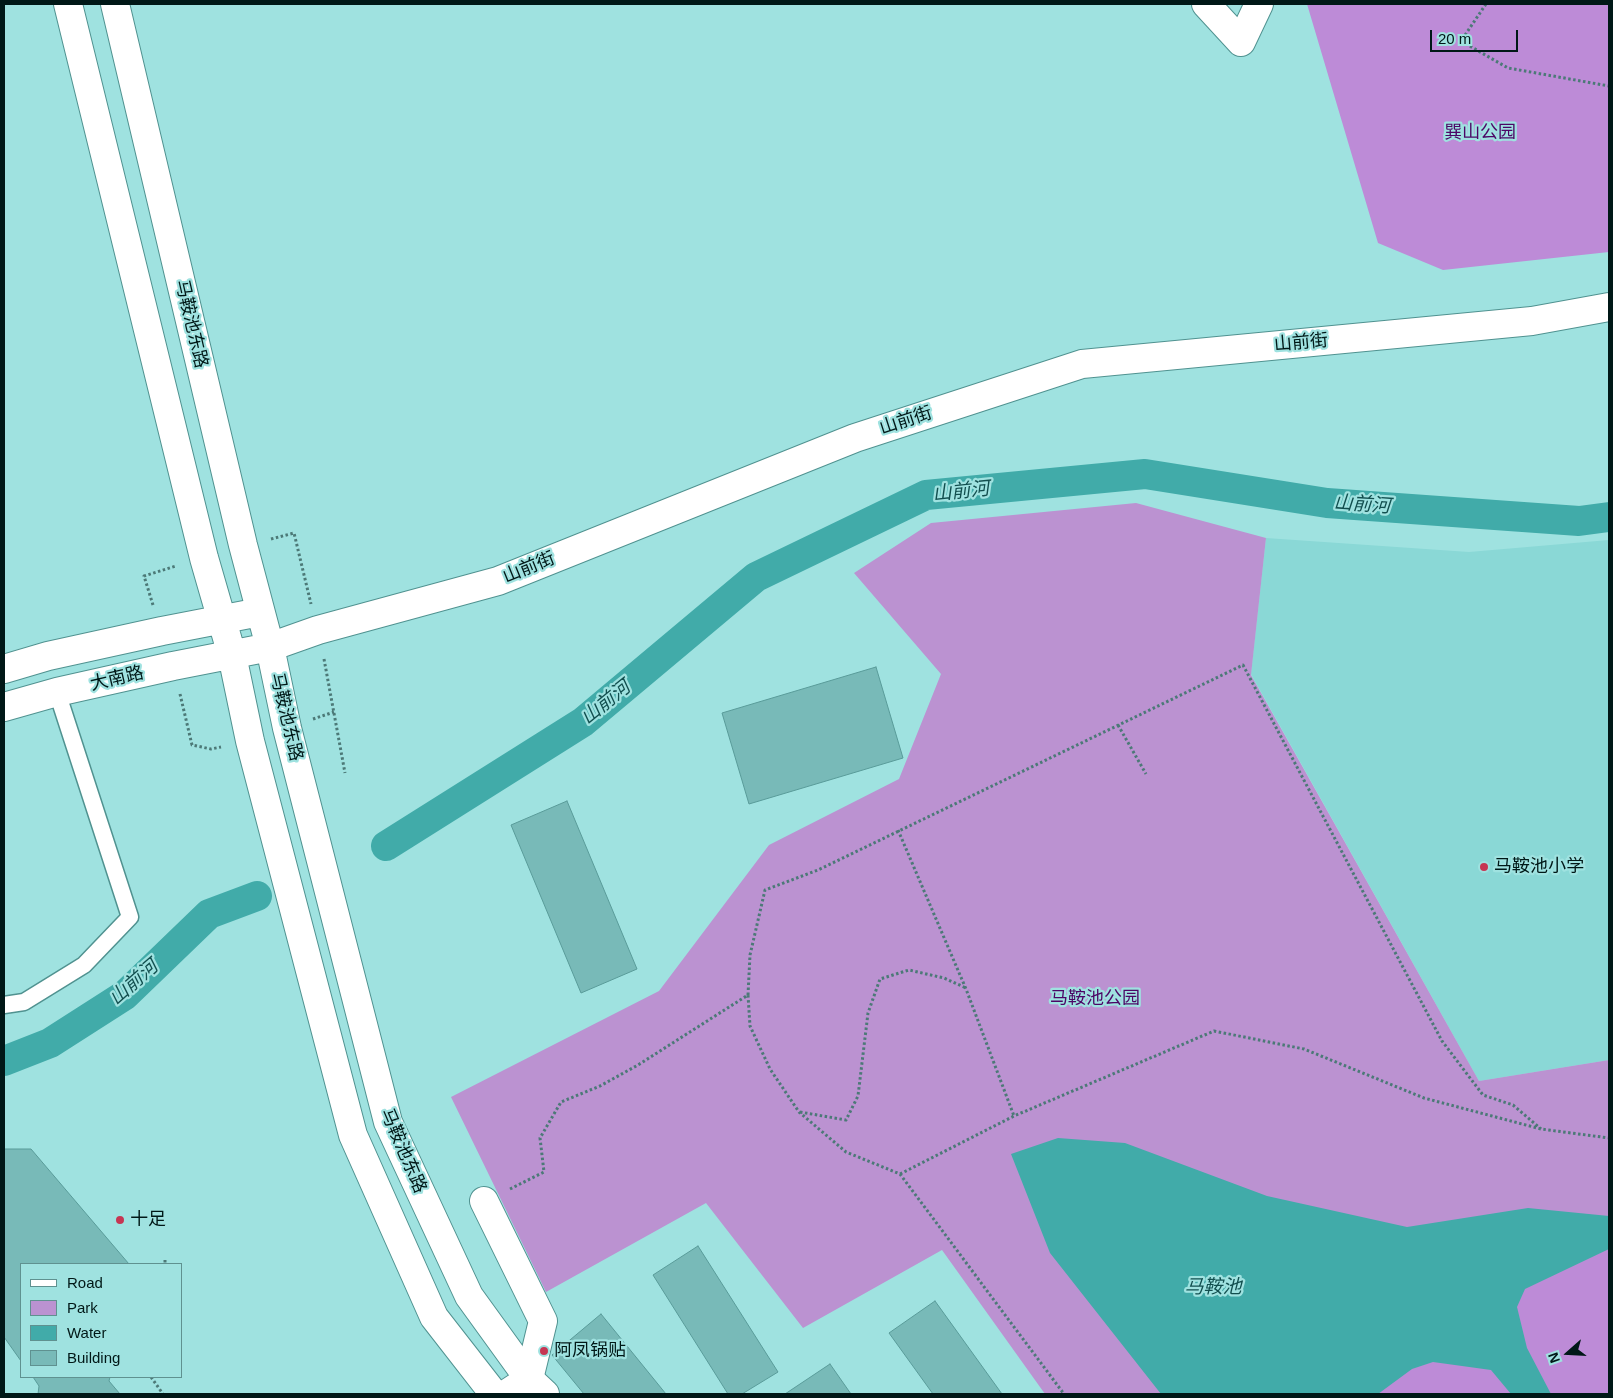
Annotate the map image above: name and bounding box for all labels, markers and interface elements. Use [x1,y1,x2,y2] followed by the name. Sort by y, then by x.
[1433,20,1520,52] scale bar
[1438,30,1471,47] text: 20 m
[1444,122,1516,144] park label: 巽山公园
[170,278,212,370] street label: 马鞍池东路
[1273,330,1329,356] street label: 山前街
[877,402,935,440] street label: 山前街
[931,478,991,506] water label: 山前河
[1333,492,1391,518] water label: 山前河
[500,548,558,588] street label: 山前街
[88,662,146,696] street label: 大南路
[265,671,307,763] street label: 马鞍池东路
[577,676,635,730] water label: 山前河
[1494,856,1584,878] place label: 马鞍池小学
[1478,861,1490,873] marker: 马鞍池小学
[105,956,163,1010] water label: 山前河
[1050,988,1140,1010] park label: 马鞍池公园
[375,1105,431,1197] street label: 马鞍池东路
[130,1209,166,1231] place label: 十足
[114,1214,126,1226] marker: 十足
[20,1263,182,1378] legend
[67,1274,103,1291] text: Road
[1185,1277,1241,1299] water label: 马鞍池
[67,1299,98,1316] text: Park
[67,1324,106,1341] text: Water
[1543,1328,1593,1378] north arrow
[554,1340,626,1362] place label: 阿凤锅贴
[538,1345,550,1357] marker: 阿凤锅贴
[67,1349,120,1366] text: Building
[1545,1350,1563,1365] text: N

